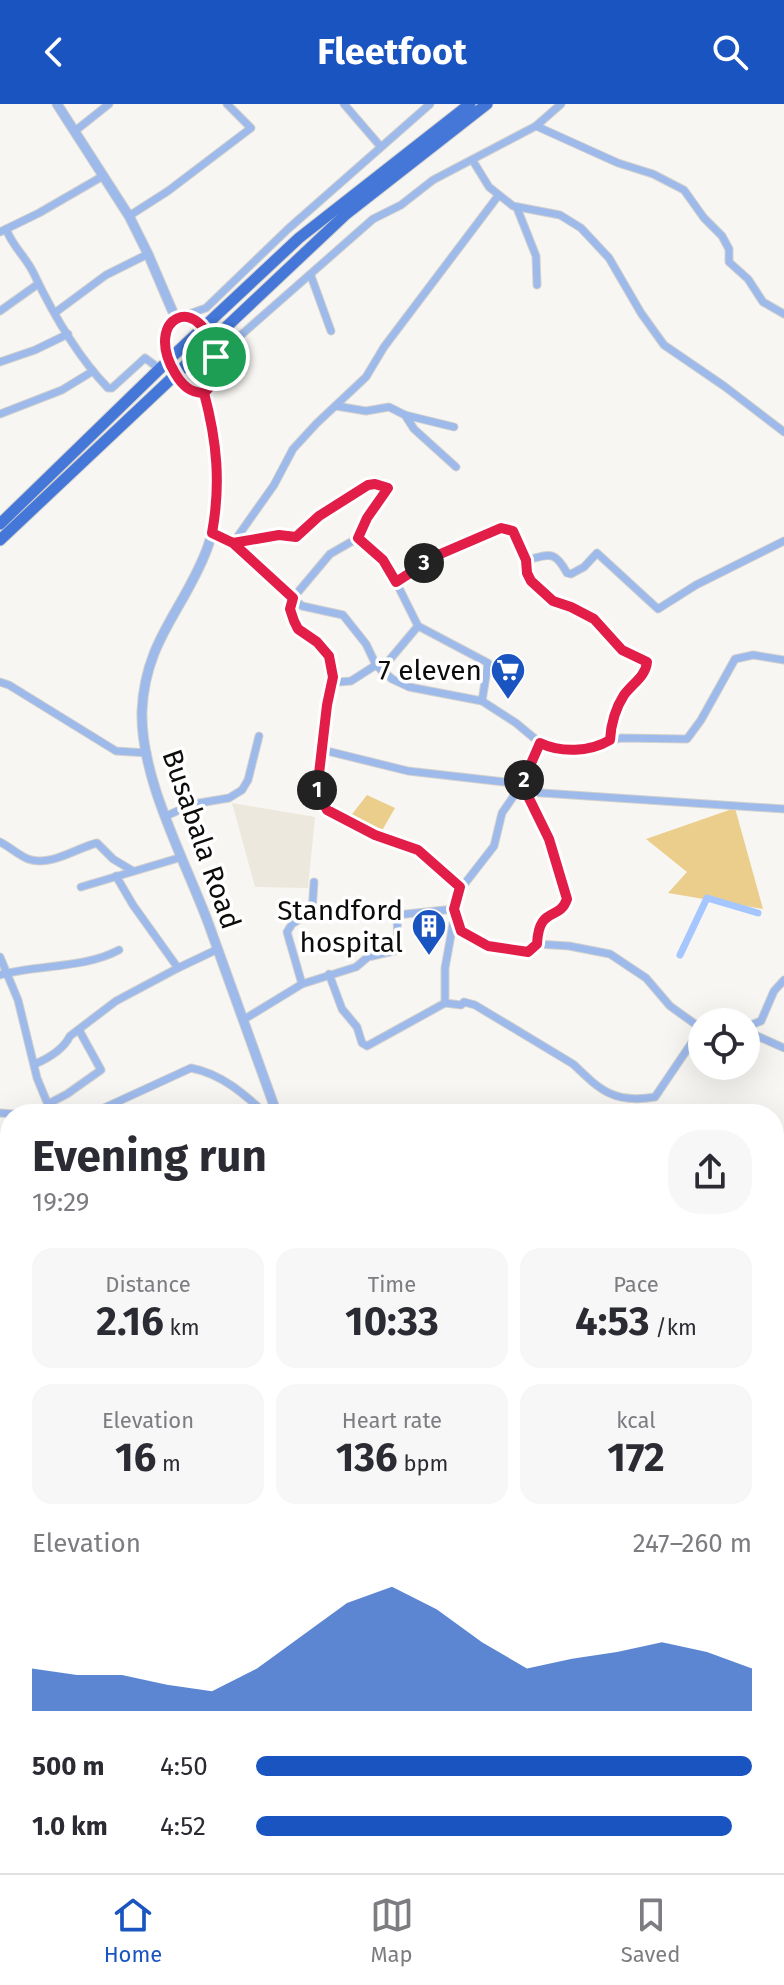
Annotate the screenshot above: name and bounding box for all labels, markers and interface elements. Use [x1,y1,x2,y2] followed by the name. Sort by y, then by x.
[32,30,76,74] icon: back
[317,30,467,74] text: Fleetfoot
[708,30,752,74] icon: search
[182,323,250,391] pin
[194,335,238,379] icon: arrive
[404,543,444,583] pin: 3
[418,549,430,576] text: 3
[489,651,527,701] supermarket icon: 7 eleven
[378,654,482,687] place label: 7 eleven
[155,745,248,933] street label: Busabala Road
[504,760,544,800] pin: 2
[518,766,530,793] text: 2
[297,770,337,810] pin: 1
[312,776,322,803] text: 1
[277,894,403,959] place label: Standford hospital
[410,907,448,957] building icon: Standford hospital
[688,1008,760,1080] map controls
[688,1008,760,1080] button: locate
[32,1130,267,1183] text: Evening run
[668,1130,752,1214] button: share
[32,1187,89,1218] text: 19:29
[105,1271,191,1298] text: Distance
[368,1271,416,1298] text: Time
[613,1271,659,1298] text: Pace
[96,1298,164,1346] text: 2.16
[345,1298,439,1346] text: 10:33
[575,1298,650,1346] text: 4:53
[164,1314,200,1341] text: km
[650,1314,697,1341] text: /km
[102,1407,194,1434] text: Elevation
[342,1407,442,1434] text: Heart rate
[616,1407,656,1434] text: kcal
[115,1434,156,1482] text: 16
[336,1434,398,1482] text: 136
[607,1434,665,1482] text: 172
[156,1450,181,1477] text: m
[398,1450,448,1477] text: bpm
[32,1528,141,1559] text: Elevation
[633,1528,752,1559] text: 247–260 m
[32,1751,105,1782] text: 500 m
[160,1751,208,1782] text: 4:50
[32,1811,108,1842] text: 1.0 km
[160,1811,206,1842] text: 4:52
[104,1893,162,1968] tab: Home
[370,1893,414,1968] tab: Map
[621,1893,680,1968] tab: Saved

